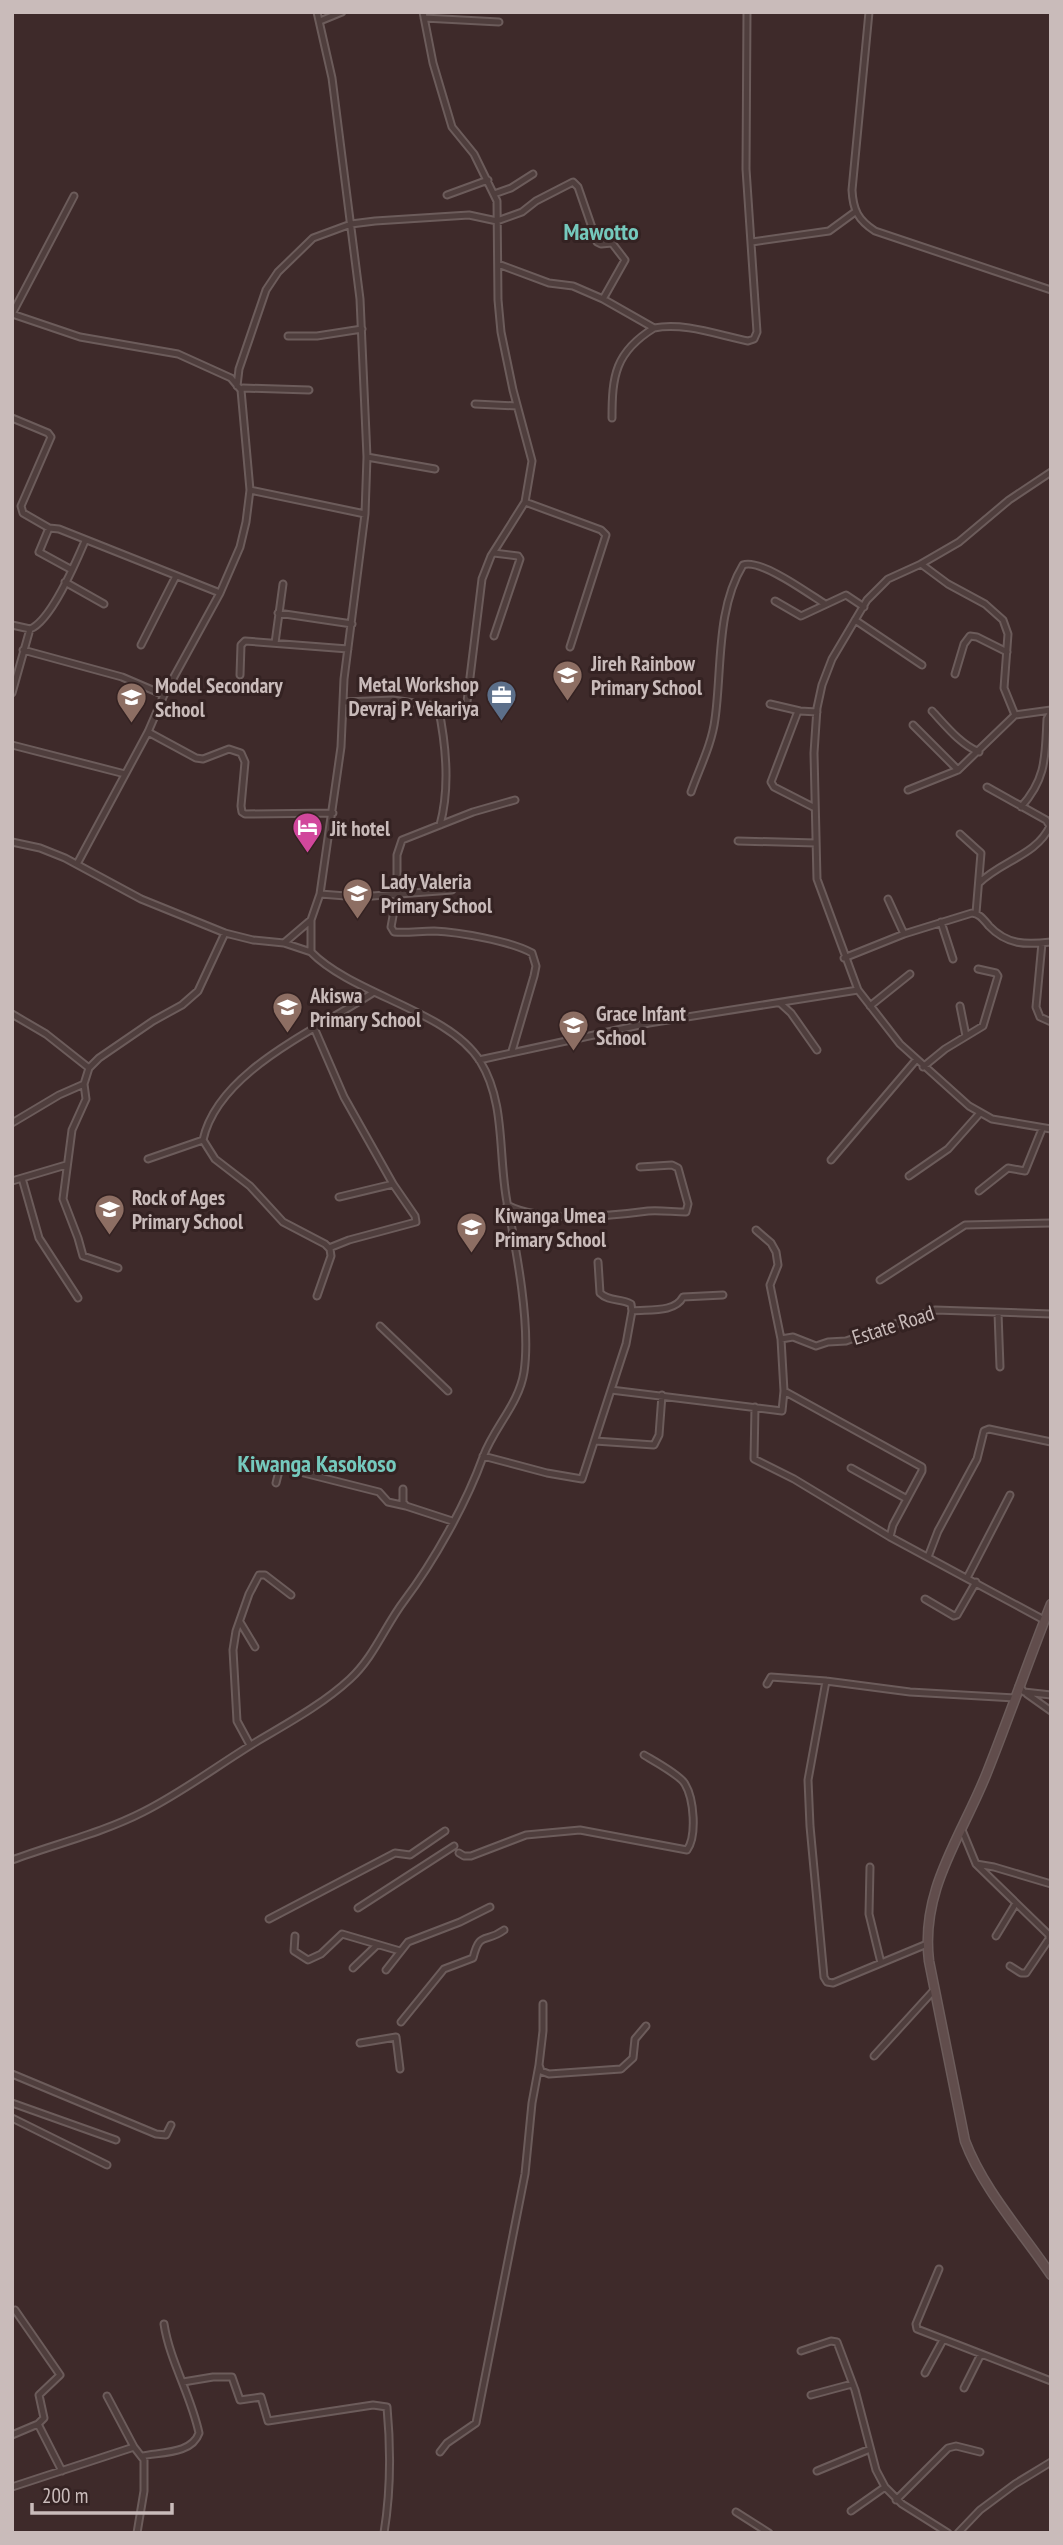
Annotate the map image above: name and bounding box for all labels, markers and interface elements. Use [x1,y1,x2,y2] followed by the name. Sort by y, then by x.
[563,216,639,247] district label: Mawotto
[590,650,703,701] place label: Jireh Rainbow Primary School
[551,658,585,702] school or university icon: Jireh Rainbow Primary School
[349,671,479,722] place label: Metal Workshop Devraj P. Vekariya
[155,672,283,723] place label: Model Secondary School
[485,679,519,723] office icon: Metal Workshop Devraj P. Vekariya
[115,680,149,724] school or university icon: Model Secondary School
[290,811,324,855] hotel icon: Jit hotel
[329,815,391,842] place label: Jit hotel
[381,868,493,919] place label: Lady Valeria Primary School
[341,876,375,920] school or university icon: Lady Valeria Primary School
[309,982,422,1033] place label: Akiswa Primary School
[270,990,304,1034] school or university icon: Akiswa Primary School
[596,1000,686,1051] place label: Grace Infant School
[556,1008,590,1052] school or university icon: Grace Infant School
[132,1184,244,1235] place label: Rock of Ages Primary School
[92,1192,126,1236] school or university icon: Rock of Ages Primary School
[495,1202,607,1253] place label: Kiwanga Umea Primary School
[455,1210,489,1254] school or university icon: Kiwanga Umea Primary School
[848,1299,938,1351] street label: Estate Road
[238,1448,397,1479] district label: Kiwanga Kasokoso
[32,2472,172,2516] scale bar
[42,2482,88,2509] text: 200 m

